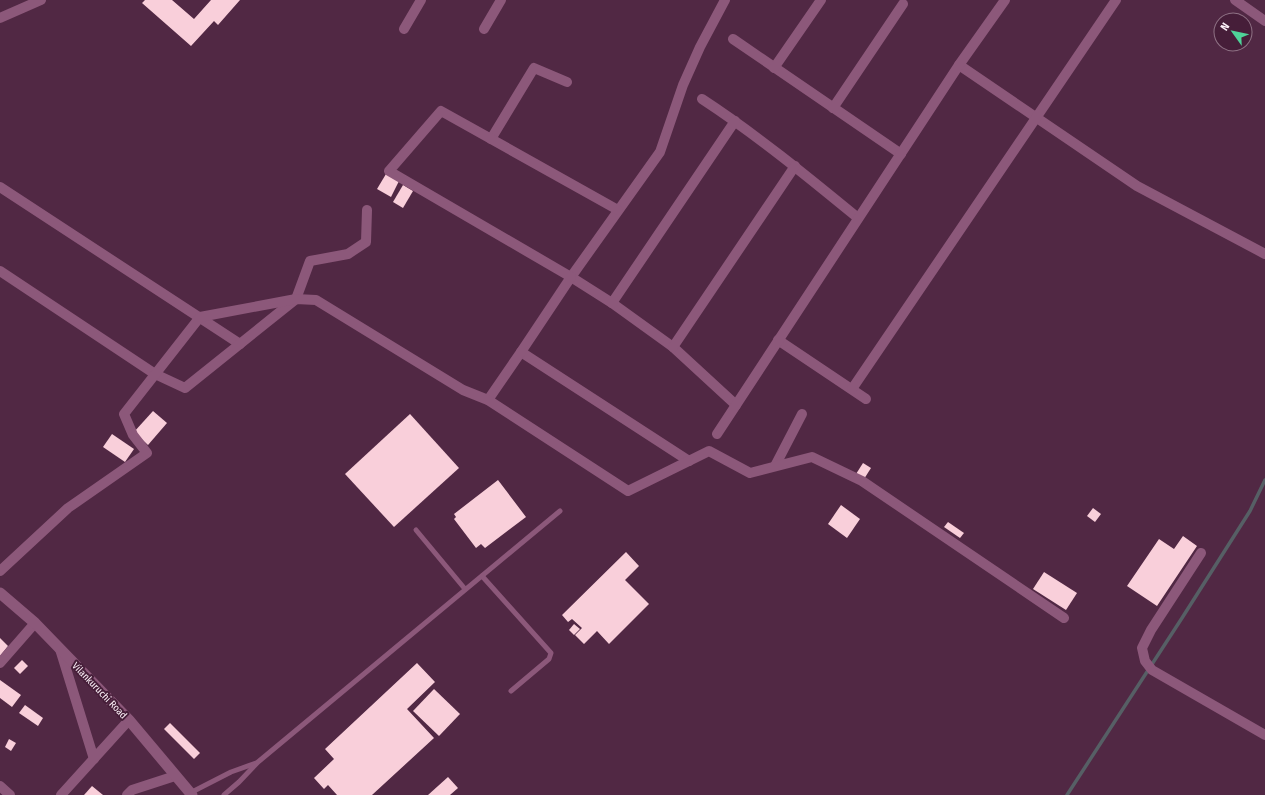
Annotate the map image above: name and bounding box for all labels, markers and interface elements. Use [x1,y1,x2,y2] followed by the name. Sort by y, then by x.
[1213,12,1253,52] north arrow
[1218,21,1232,33] text: N
[69,660,129,722] street label: Vilankuruchi Road

